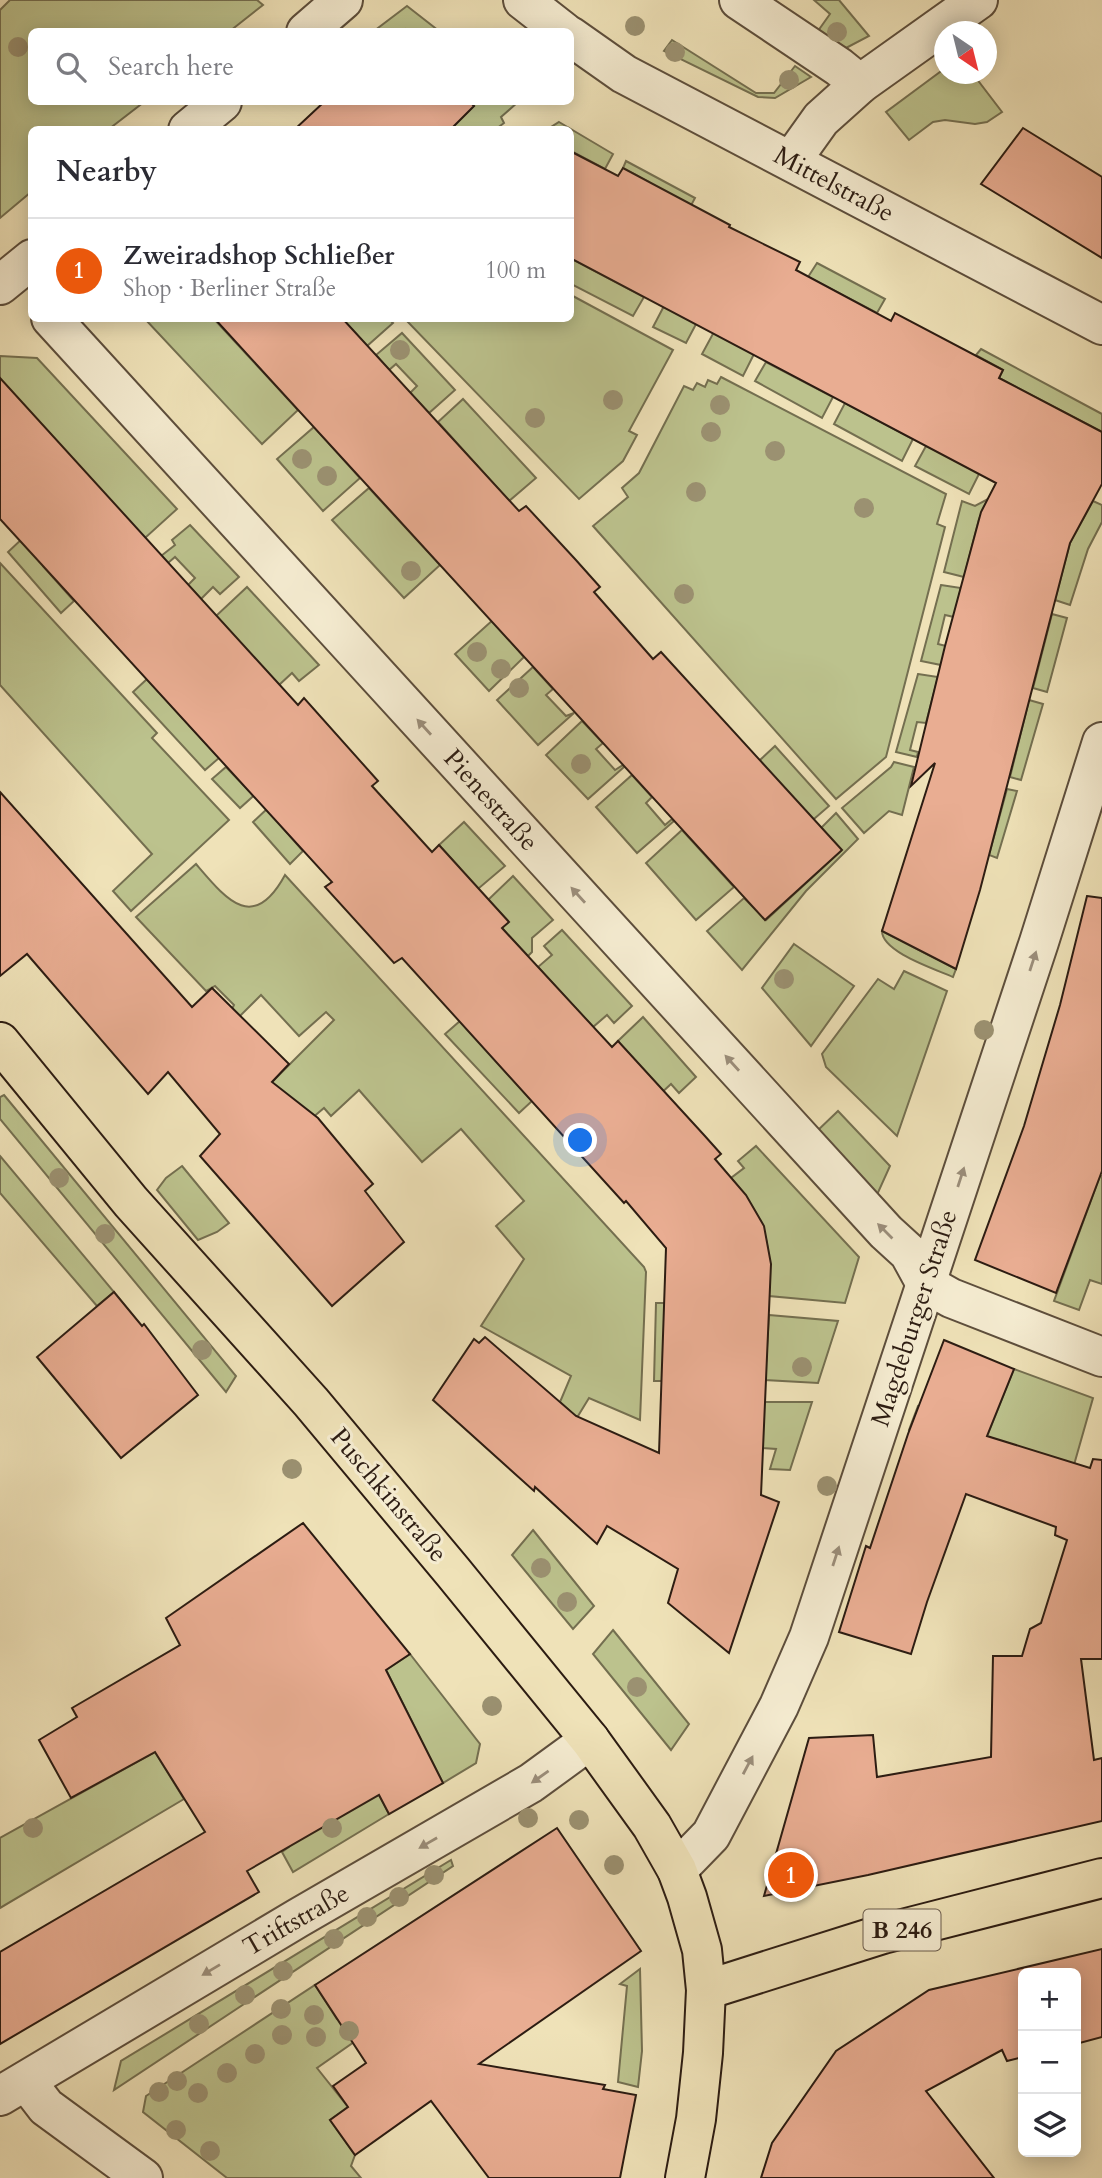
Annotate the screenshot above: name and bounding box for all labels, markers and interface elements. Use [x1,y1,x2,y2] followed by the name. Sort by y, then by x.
[934,21,997,84] north arrow
[28,28,574,105] search box
[52,48,90,86] icon: search
[108,49,234,84] text: Search here
[768,138,900,230] street label: Mittelstraße
[56,151,157,192] text: Nearby
[123,238,394,273] text: Zweiradshop Schließer
[73,255,85,286] text: 1
[485,255,546,286] text: 100 m
[123,273,336,304] text: Shop · Berliner Straße
[417,719,433,736] one-way arrow
[436,741,546,859] street label: Pienestraße
[570,886,586,904] one-way arrow
[1028,950,1038,971] one-way arrow
[724,1055,740,1072] one-way arrow
[563,1123,597,1157] your location
[956,1166,967,1187] one-way arrow
[862,1205,966,1431] street label: Magdeburger Straße
[877,1222,894,1239] one-way arrow
[322,1420,456,1570] street label: Puschkinstraße
[831,1545,842,1566] one-way arrow
[742,1755,754,1775] one-way arrow
[531,1769,549,1783] one-way arrow
[418,1837,438,1849] one-way arrow
[768,1849,814,1901] pin: 1
[237,1876,355,1964] street label: Triftstraße
[864,1910,940,1951] road number: B 246
[201,1964,220,1977] one-way arrow
[1018,1968,1081,2157] map controls
[1018,1968,1081,2031] button: +
[1018,2031,1081,2094] button: −
[1018,2094,1081,2157] button: layers

